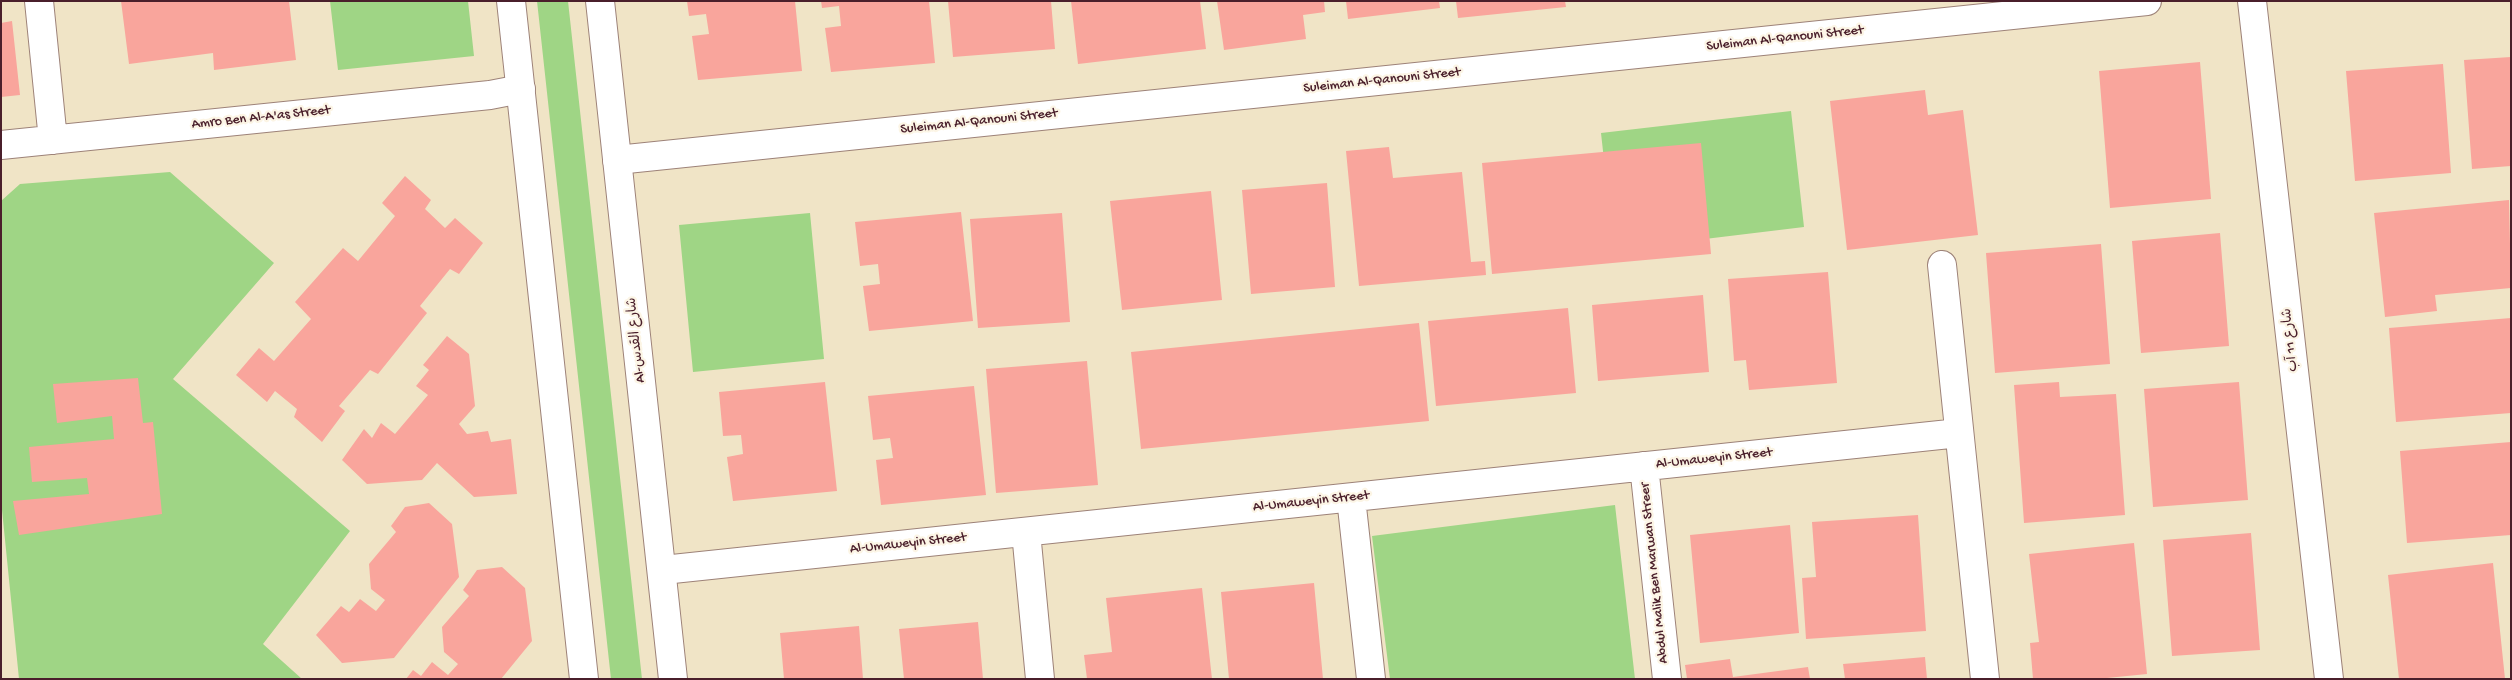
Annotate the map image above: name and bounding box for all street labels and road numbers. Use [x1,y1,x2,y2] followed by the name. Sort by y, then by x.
[1706,22,1864,56] street label: Suleiman Al-Qanouni Street
[1303,64,1461,98] street label: Suleiman Al-Qanouni Street
[191,102,331,134] street label: Amro Ben Al-A'as Street
[900,105,1058,139] street label: Suleiman Al-Qanouni Street
[624,296,650,384] street label: Al-شارع القدس
[2279,307,2303,373] street label: شارع 11 آب
[1655,445,1773,473] street label: Al-Umaweyin Street
[1637,482,1673,664] street label: Abdul Malik Ben Marwan Streer
[1252,488,1370,516] street label: Al-Umaweyin Street
[849,530,967,558] street label: Al-Umaweyin Street

